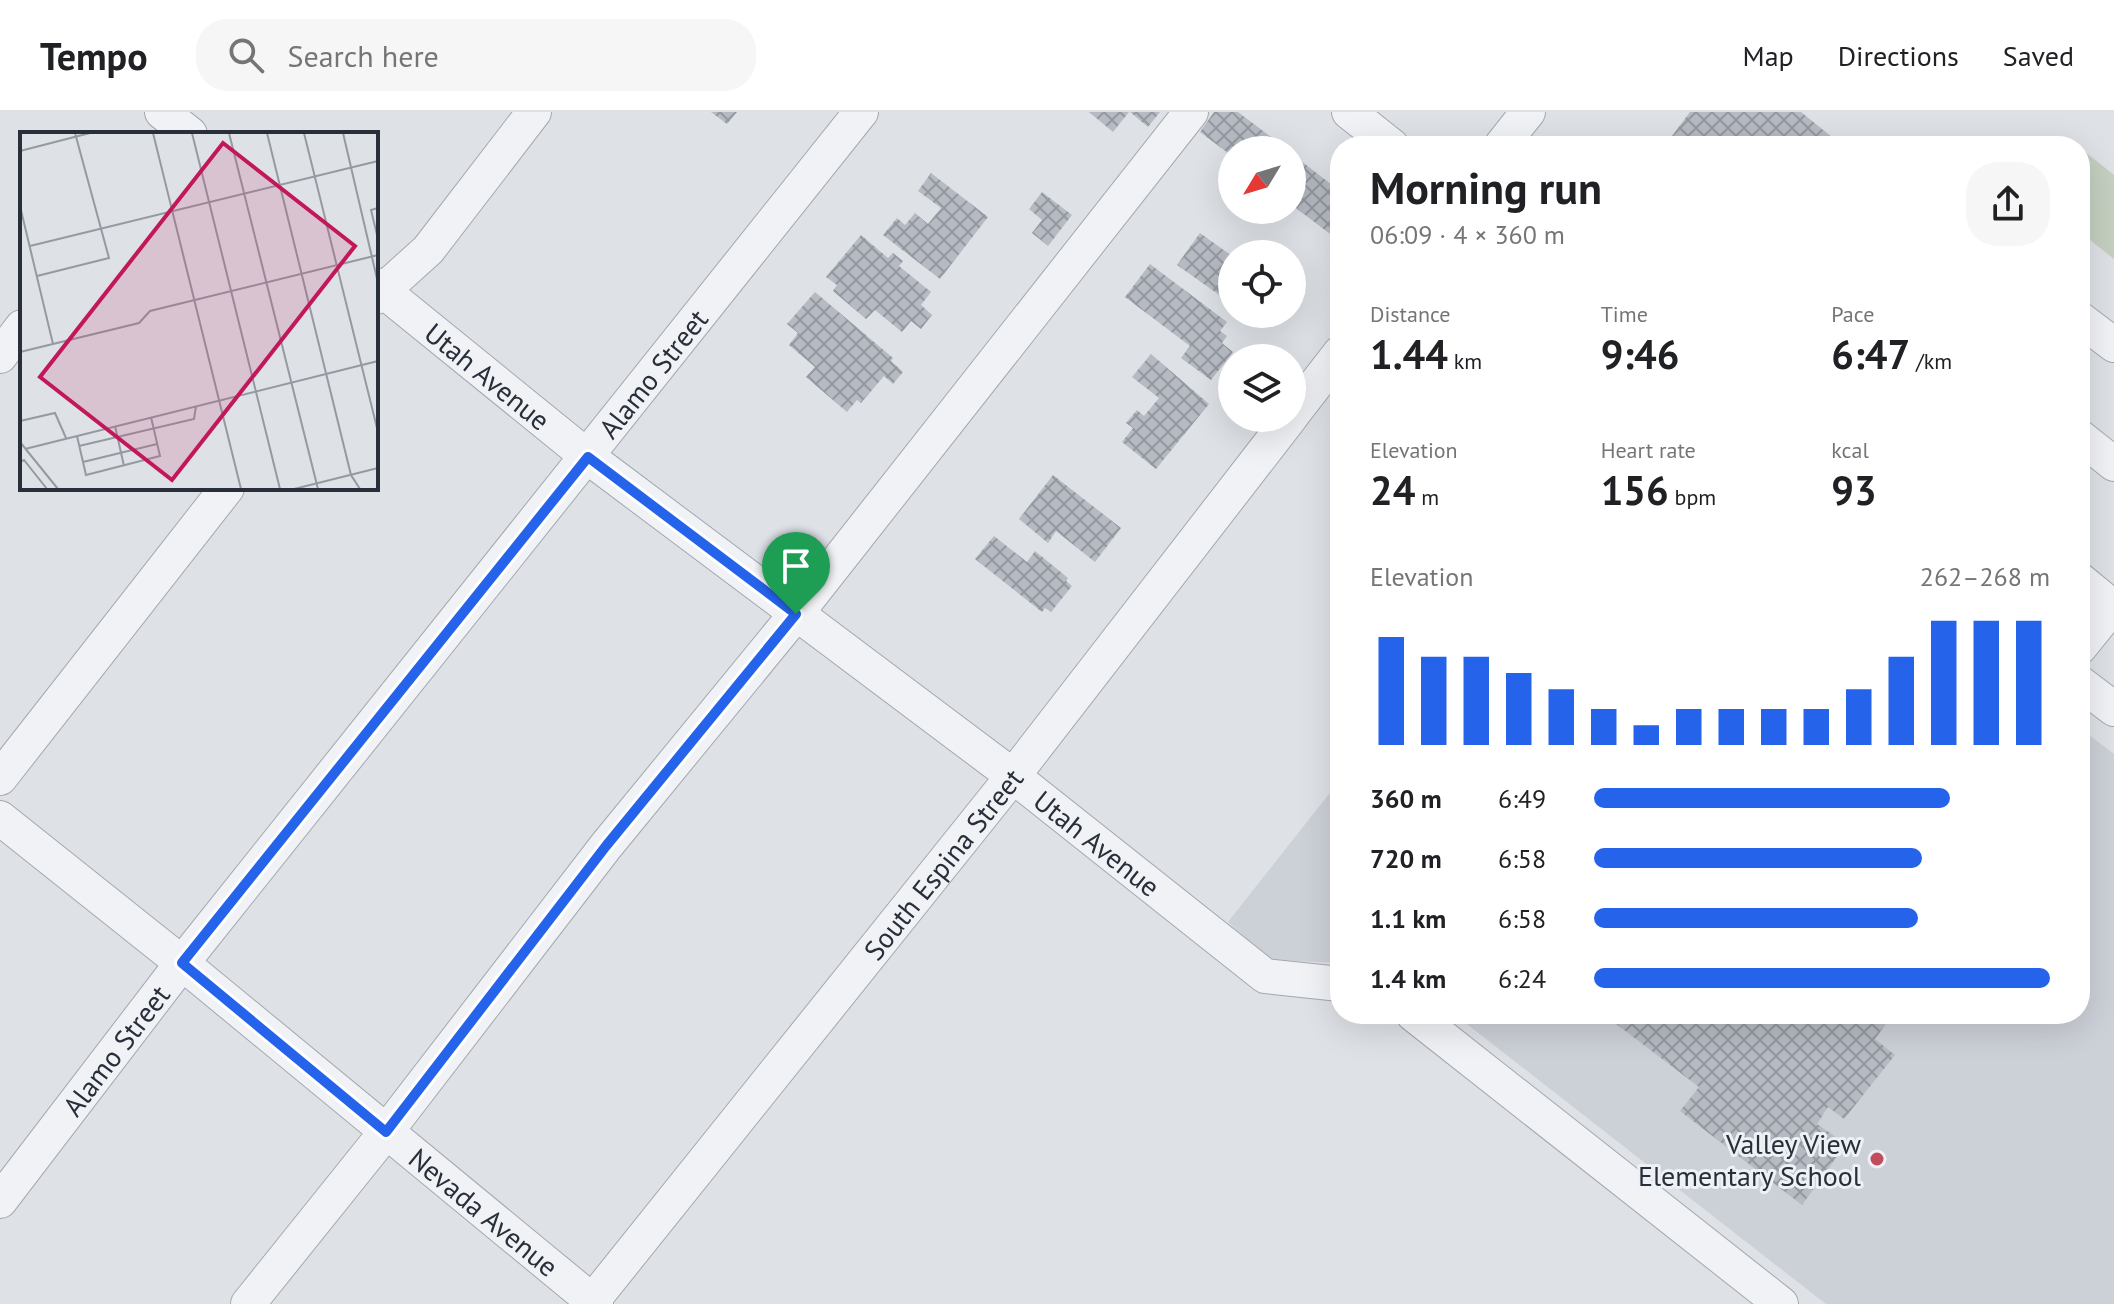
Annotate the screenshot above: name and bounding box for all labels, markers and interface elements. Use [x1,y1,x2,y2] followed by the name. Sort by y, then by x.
[196,19,756,91] search box
[40,31,148,80] text: Tempo
[224,33,268,77] icon: search
[288,36,439,75] text: Search here
[1743,37,1794,74] text: Map
[1838,37,1959,74] text: Directions
[2003,37,2074,74] text: Saved
[20,132,378,490] inset map
[1218,136,1306,224] north arrow
[1218,136,1306,432] map controls
[1370,159,1602,216] text: Morning run
[1966,162,2050,246] button: share
[1370,218,1565,251] text: 06:09 · 4 × 360 m
[1218,240,1306,328] button: locate
[1370,300,1451,328] text: Distance
[1601,300,1648,328] text: Time
[1831,300,1874,328] text: Pace
[590,301,716,446] street label: Alamo Street
[418,314,558,438] street label: Utah Avenue
[1370,328,1448,380] text: 1.44
[1601,328,1679,380] text: 9:46
[1831,328,1910,380] text: 6:47
[1218,344,1306,432] button: layers
[1448,347,1482,375] text: km
[1910,347,1952,375] text: /km
[1370,436,1458,464] text: Elevation
[1601,436,1696,464] text: Heart rate
[1831,436,1869,464] text: kcal
[1370,464,1415,516] text: 24
[1601,464,1669,516] text: 156
[1831,464,1877,516] text: 93
[1415,483,1439,511] text: m
[1669,483,1716,511] text: bpm
[762,532,830,614] pin
[774,544,818,588] icon: arrive
[1370,560,1474,593] text: Elevation
[1920,560,2050,593] text: 262–268 m
[855,760,1031,967] street label: South Espina Street
[1027,781,1168,904] street label: Utah Avenue
[1370,782,1442,815] text: 360 m
[1498,782,1546,815] text: 6:49
[1370,842,1442,875] text: 720 m
[1498,842,1546,875] text: 6:58
[1370,902,1446,935] text: 1.1 km
[1498,902,1546,935] text: 6:58
[1370,962,1446,995] text: 1.4 km
[1498,962,1546,995] text: 6:24
[54,977,178,1123] street label: Alamo Street
[1638,1125,1861,1194] place label: Valley View Elementary School
[402,1139,566,1284] street label: Nevada Avenue
[1868,1150,1886,1168] marker: Valley View Elementary School

